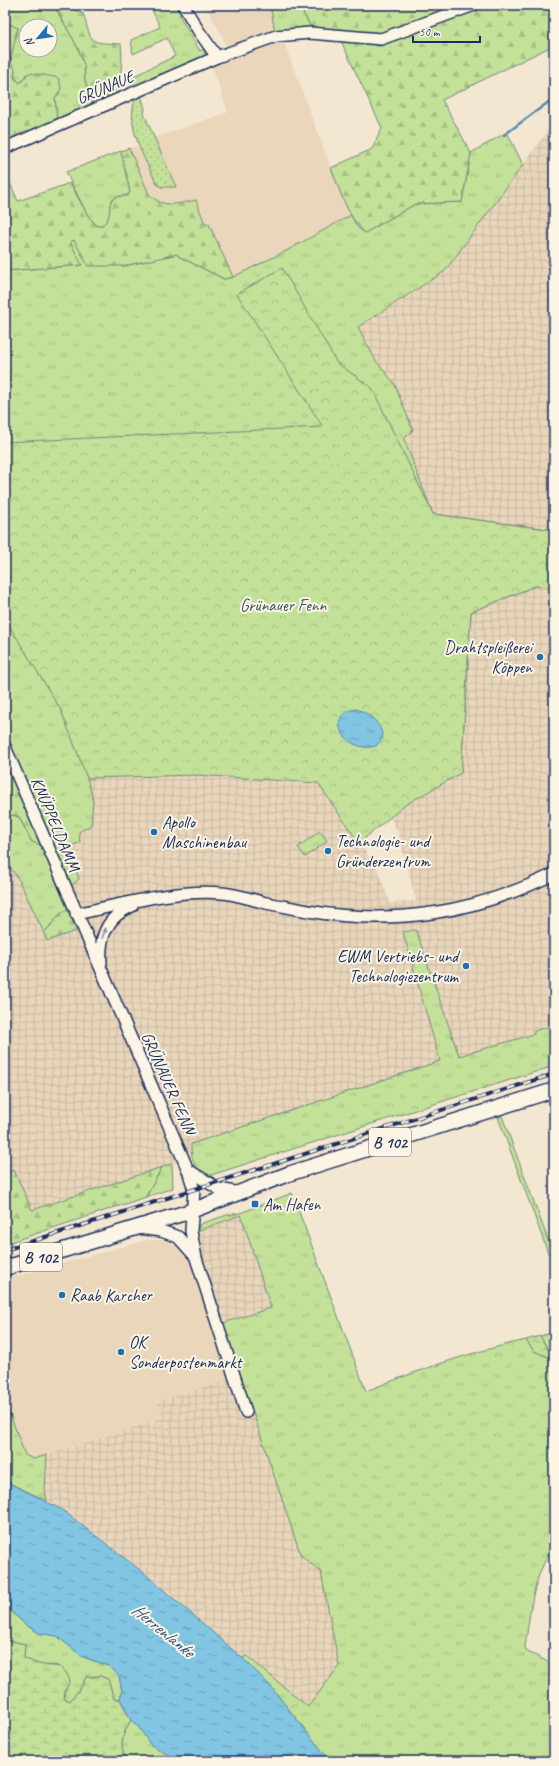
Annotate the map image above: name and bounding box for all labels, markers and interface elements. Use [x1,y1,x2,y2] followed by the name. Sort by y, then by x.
[18,18,58,58] north arrow
[413,18,480,44] scale bar
[419,24,441,40] text: 50 m
[20,35,37,49] text: N
[73,65,140,109] street label: GRÜNAUE
[240,595,327,616] park label: Grünauer Fenn
[444,637,535,678] place label: Drahtspleißerei Köppen
[535,652,545,662] marker: Drahtspleißerei Köppen
[26,774,85,875] street label: KNÜPPELDAMM
[162,812,248,853] place label: Apollo Maschinenbau
[149,827,159,837] marker: Apollo Maschinenbau
[336,831,432,872] place label: Technologie- und Gründerzentrum
[323,846,333,856] marker: Technologie- und Gründerzentrum
[102,927,108,939] one-way arrow
[337,946,461,987] place label: EWM Vertriebs- und Technologiezentrum
[461,961,471,971] marker: EWM Vertriebs- und Technologiezentrum
[137,1029,201,1140] street label: GRÜNAUER FENN
[369,1128,411,1156] road number: B 102
[263,1194,322,1215] place label: Am Hafen
[250,1199,260,1209] marker: Am Hafen
[20,1243,62,1271] road number: B 102
[70,1285,153,1306] place label: Raab Karcher
[57,1290,67,1300] marker: Raab Karcher
[129,1332,244,1373] place label: OK Sonderpostenmarkt
[116,1347,126,1357] marker: OK Sonderpostenmarkt
[127,1598,201,1664] water label: Herrenlanke

